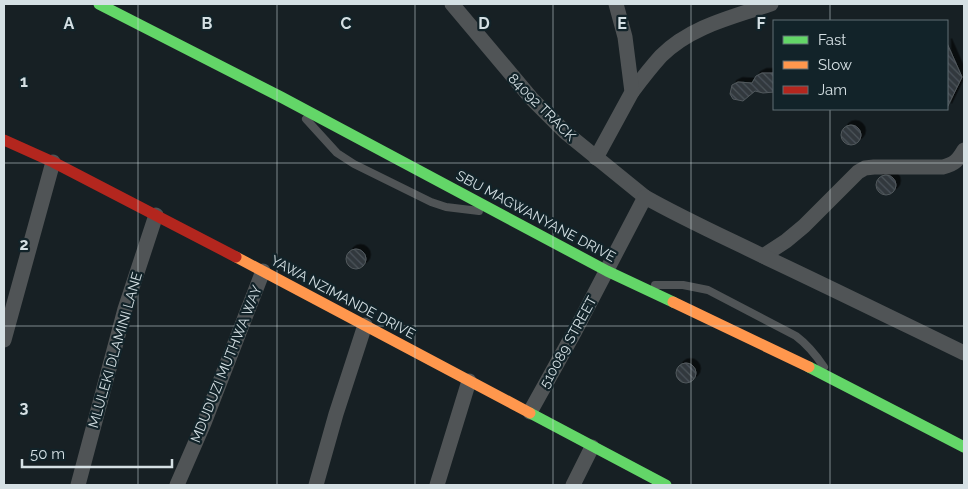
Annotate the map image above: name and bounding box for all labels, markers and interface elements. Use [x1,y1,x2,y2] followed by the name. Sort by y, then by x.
[64,14,75,33] text: A
[202,14,213,33] text: B
[341,14,352,33] text: C
[478,14,490,33] text: D
[617,14,627,33] text: E
[756,14,766,33] text: F
[773,20,948,110] legend
[818,31,846,49] text: Fast
[818,56,852,74] text: Slow
[505,70,579,144] street label: 84092 TRACK
[20,72,28,91] text: 1
[818,81,847,99] text: Jam
[454,167,618,265] street label: SBU MAGWANYANE DRIVE
[19,235,29,254] text: 2
[268,252,418,342] street label: YAWA NZIMANDE DRIVE
[85,270,145,430] street label: MLULEKI DLAMINI LANE
[187,283,265,445] street label: MDUDUZI MUTHWA WAY
[536,293,600,391] street label: 510089 STREET
[20,398,29,417] text: 3
[22,436,172,468] scale bar
[30,445,65,463] text: 50 m

